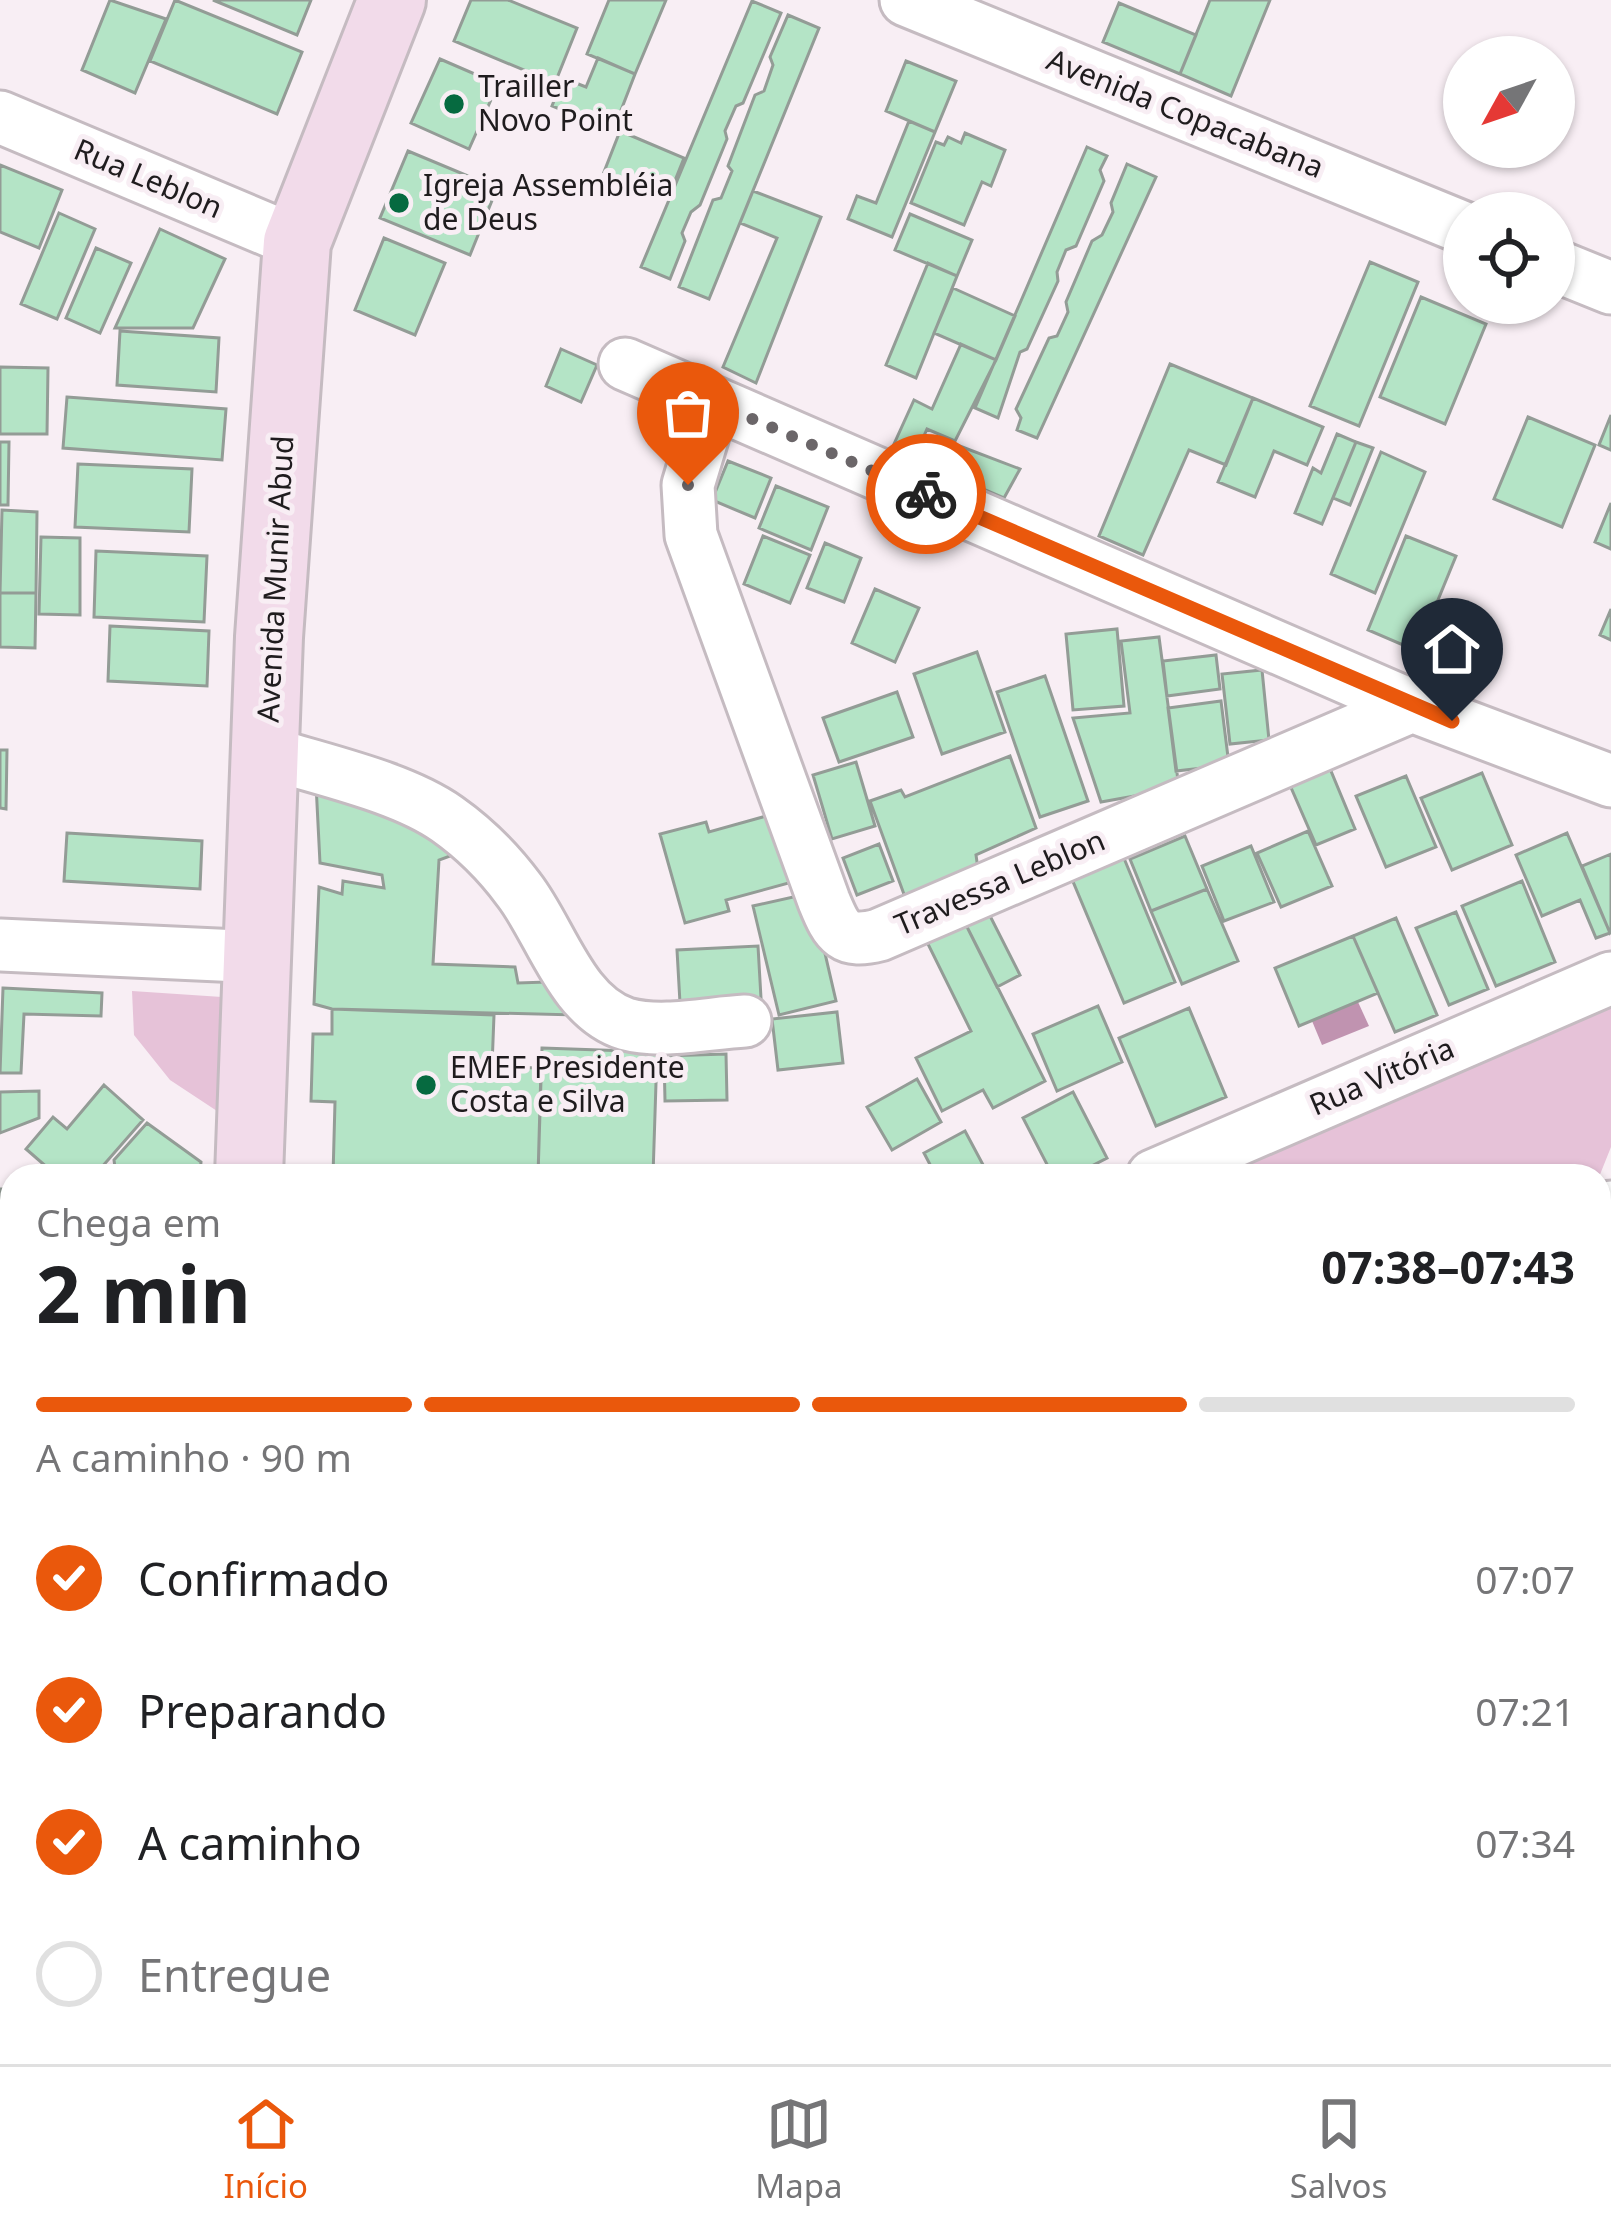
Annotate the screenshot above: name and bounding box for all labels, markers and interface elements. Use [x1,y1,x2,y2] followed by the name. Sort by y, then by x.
[1443,36,1575,168] north arrow
[1443,36,1575,324] map controls
[1041,38,1330,187] street label: Avenida Copacabana
[478,65,633,140] place label: Trailler Novo Point
[441,91,467,117] marker: Trailler Novo Point
[68,128,229,227] street label: Rua Leblon
[423,164,673,239] place label: Igreja Assembléia de Deus
[386,190,412,216] marker: Igreja Assembléia de Deus
[1443,192,1575,324] button: locate
[637,362,739,485] pin
[655,380,721,446] icon: bag
[247,434,302,724] street label: Avenida Munir Abud
[866,434,986,554] courier
[893,461,959,527] icon: bike
[1401,598,1503,721] pin
[1419,616,1485,682] icon: home
[888,819,1111,944] street label: Travessa Leblon
[1303,1027,1460,1124] street label: Rua Vitória
[450,1046,685,1121] place label: EMEF Presidente Costa e Silva
[413,1072,439,1098] marker: EMEF Presidente Costa e Silva
[36,1195,221,1248] text: Chega em
[1321,1236,1575,1297] text: 07:38–07:43
[36,1240,251,1346] text: 2 min
[36,1430,352,1483] text: A caminho · 90 m
[36,1545,102,1611] icon: check
[138,1548,389,1609] text: Confirmado
[1475,1552,1575,1605] text: 07:07
[36,1677,102,1743] icon: check
[138,1680,387,1741] text: Preparando
[1475,1684,1575,1737] text: 07:21
[36,1809,102,1875] icon: check
[138,1812,362,1873] text: A caminho
[1475,1816,1575,1869] text: 07:34
[138,1944,331,2005] text: Entregue
[224,2091,308,2208] tab: Início
[755,2091,842,2208] tab: Mapa
[1290,2091,1387,2208] tab: Salvos

